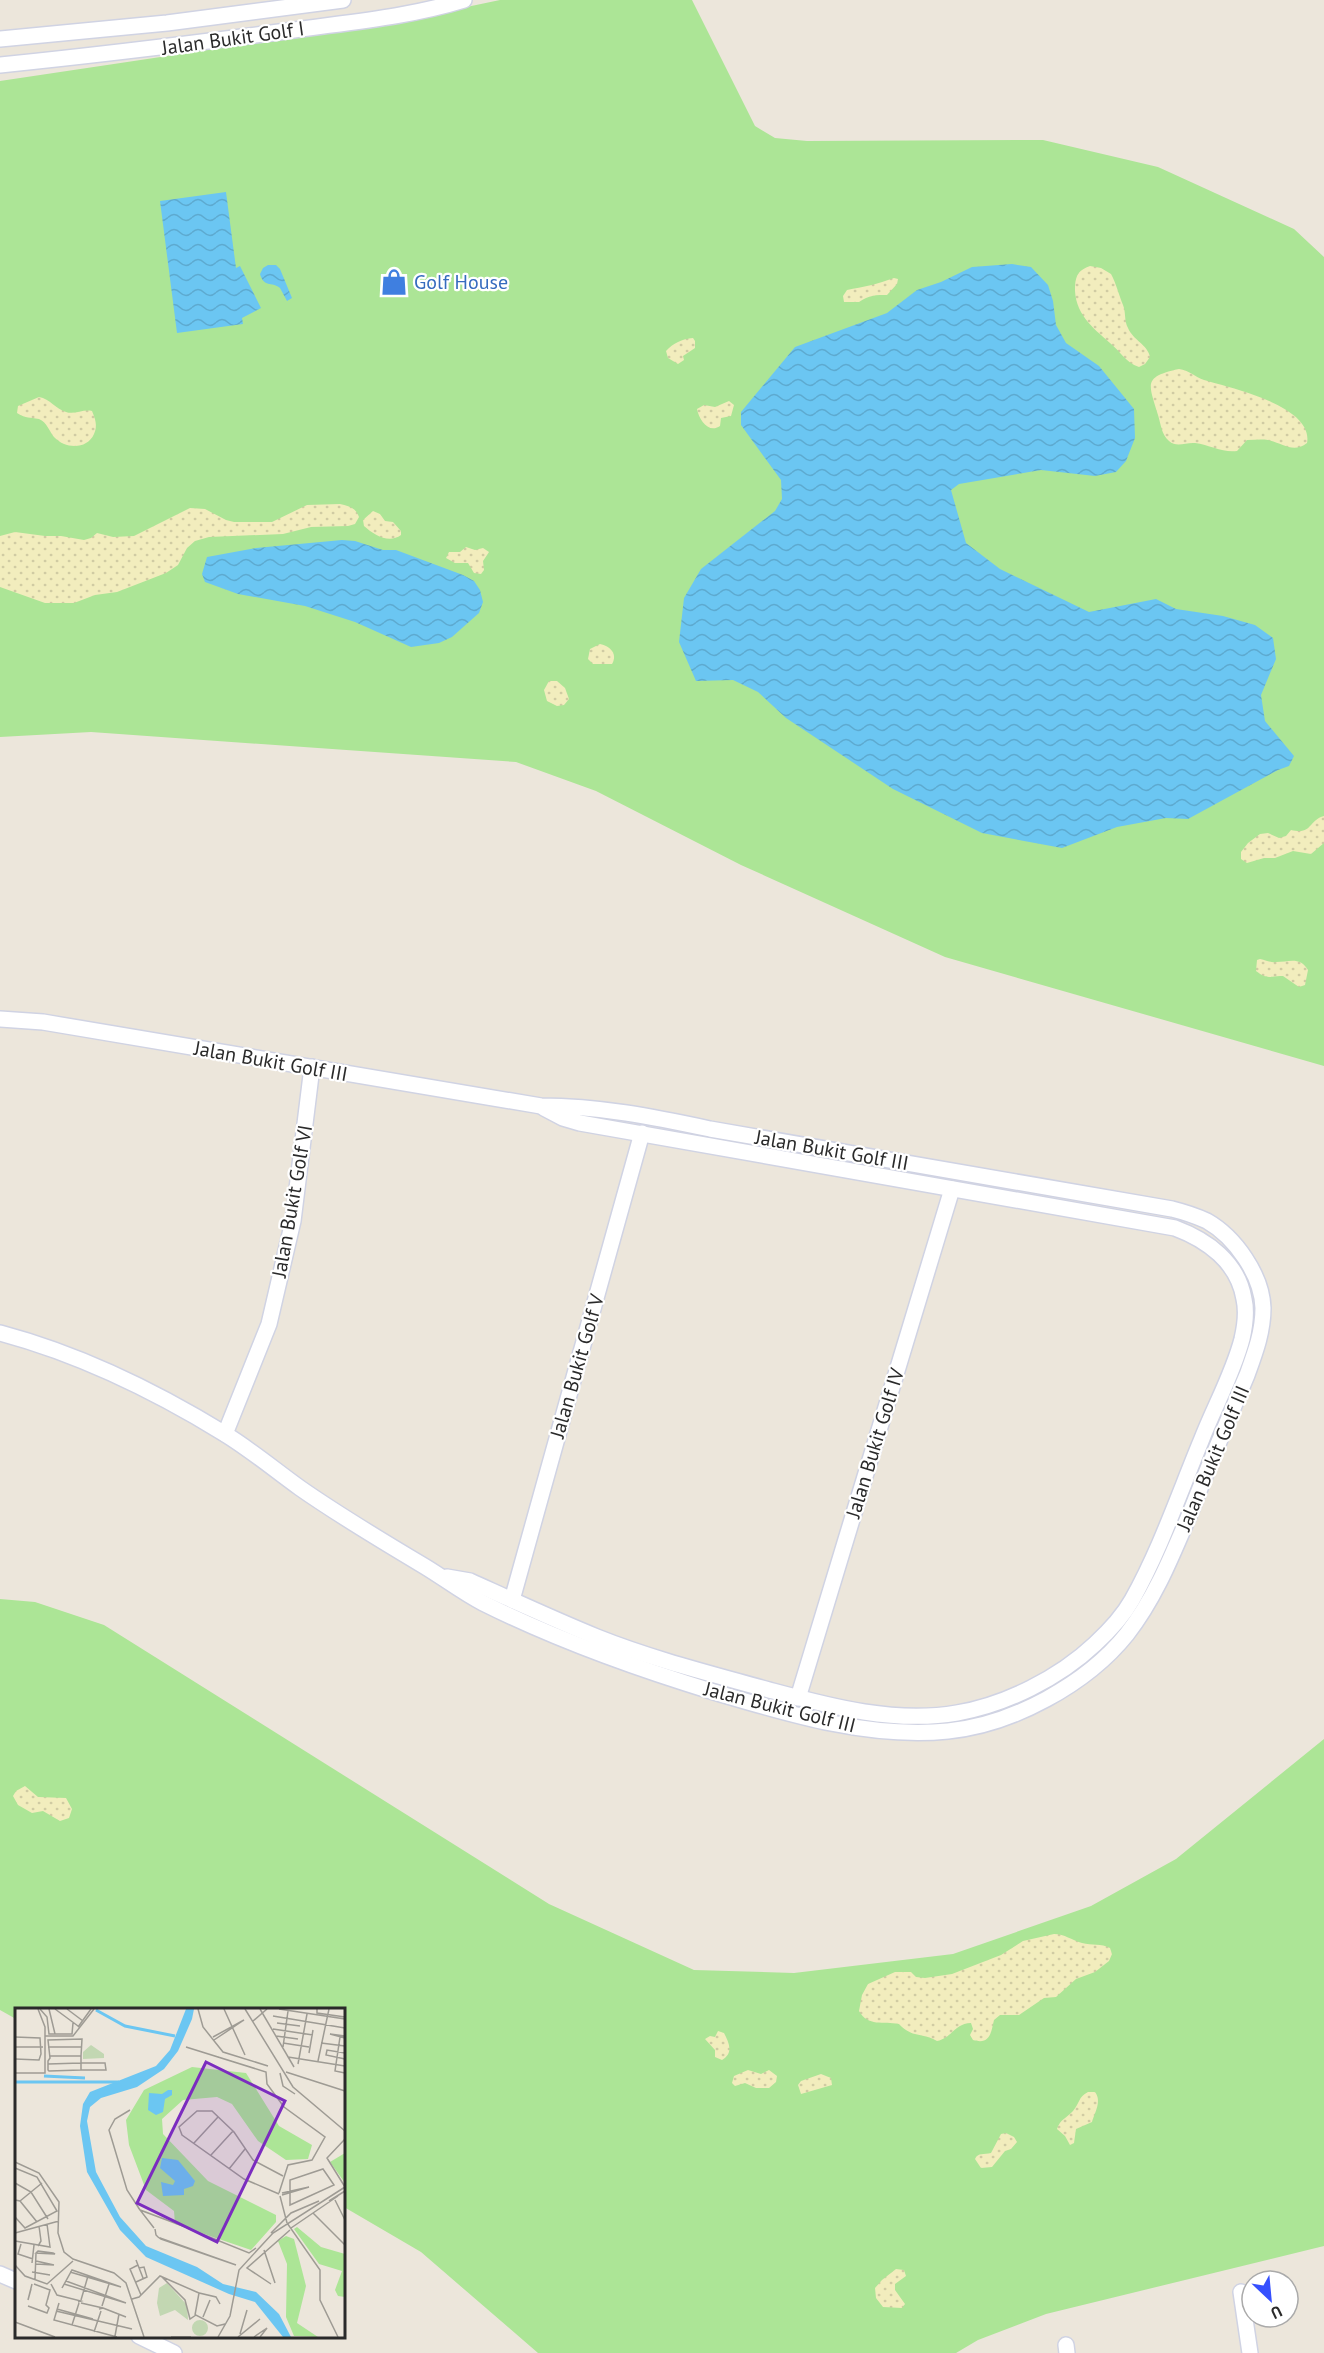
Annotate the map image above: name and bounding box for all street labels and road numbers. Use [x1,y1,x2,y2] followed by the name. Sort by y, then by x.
[159,15,306,61] street label: Jalan Bukit Golf I
[191,1035,350,1087] street label: Jalan Bukit Golf III
[266,1123,318,1280] street label: Jalan Bukit Golf VI
[752,1124,911,1176] street label: Jalan Bukit Golf III
[544,1290,610,1442] street label: Jalan Bukit Golf V
[840,1364,910,1522] street label: Jalan Bukit Golf IV
[1170,1381,1255,1535] street label: Jalan Bukit Golf III
[701,1675,858,1738] street label: Jalan Bukit Golf III

